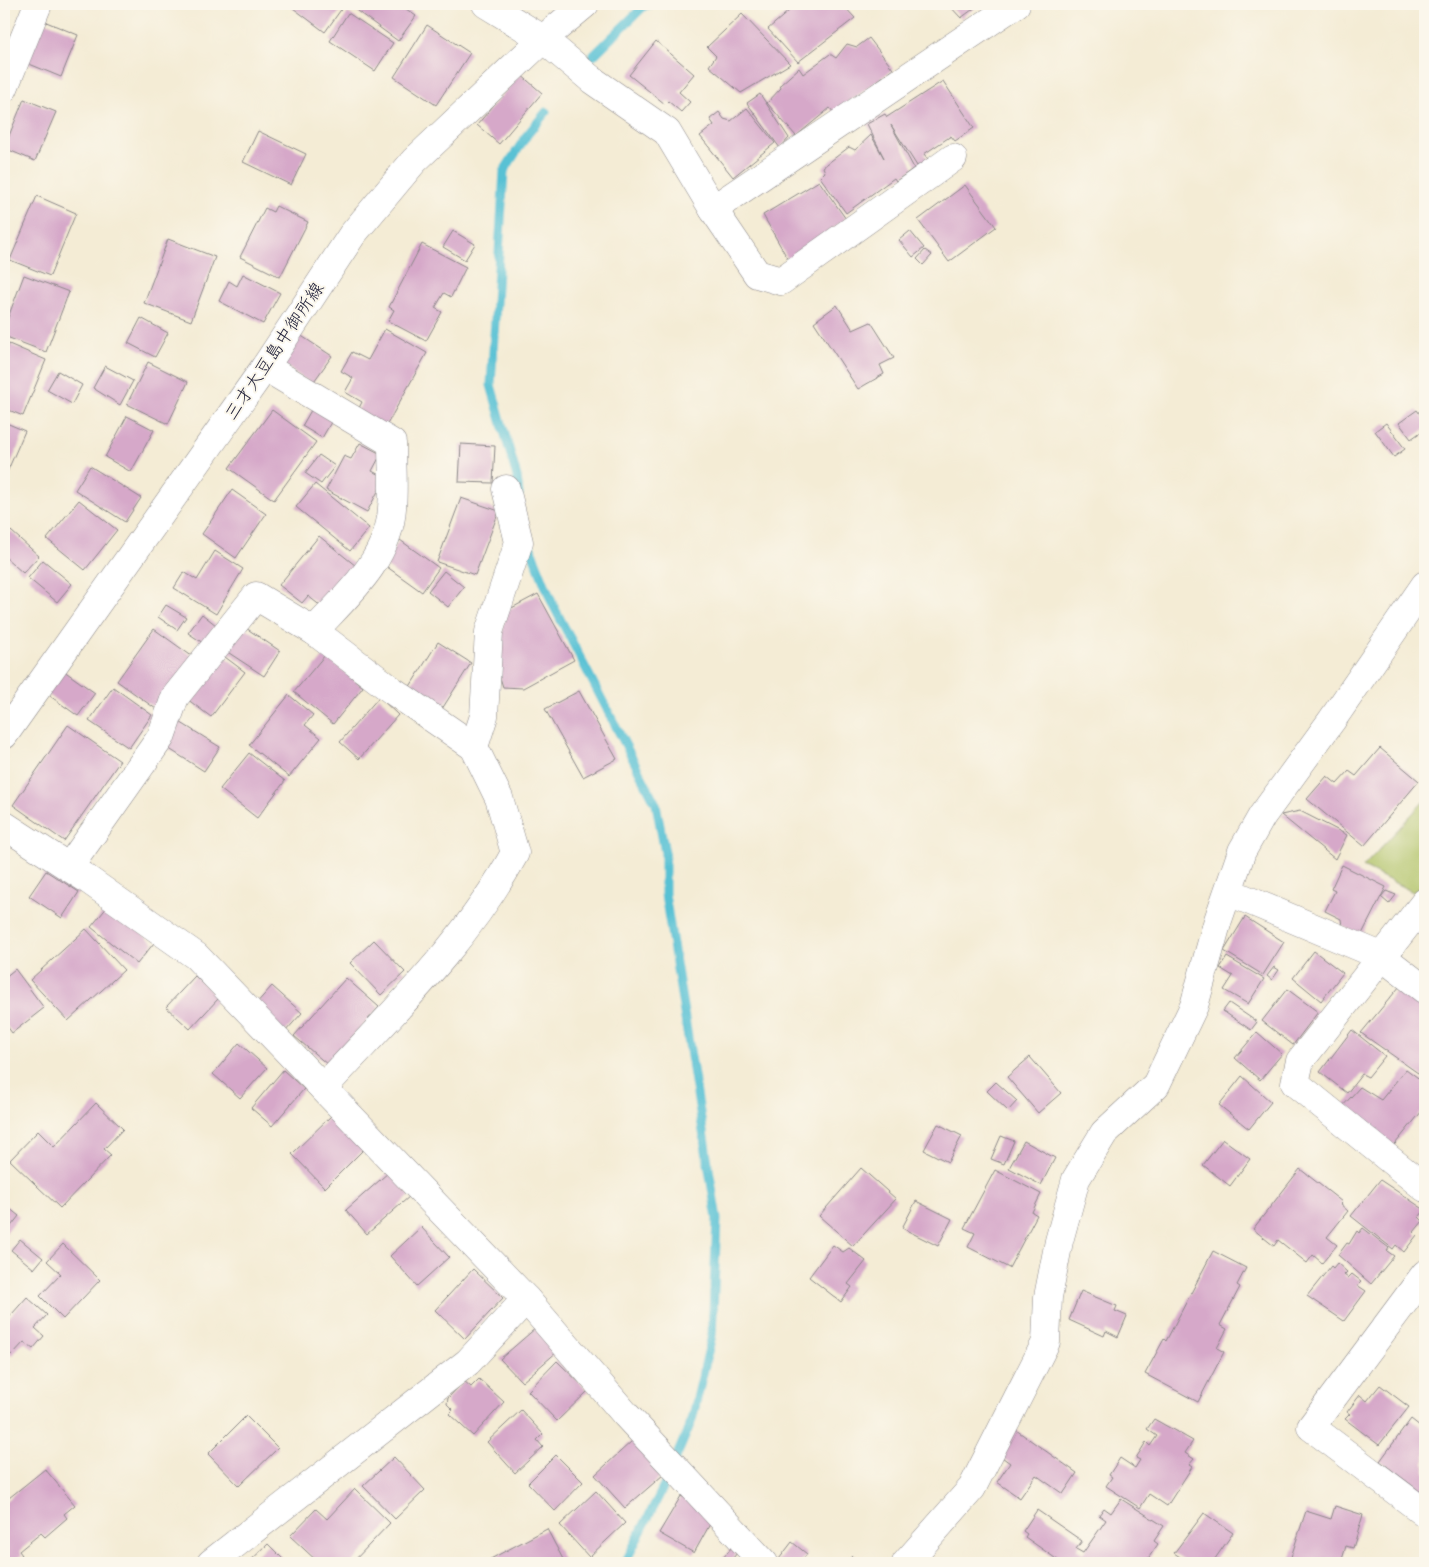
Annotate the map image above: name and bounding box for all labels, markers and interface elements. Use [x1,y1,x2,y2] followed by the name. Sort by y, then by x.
[215,275,333,427] street label: 三才大豆島中御所線

